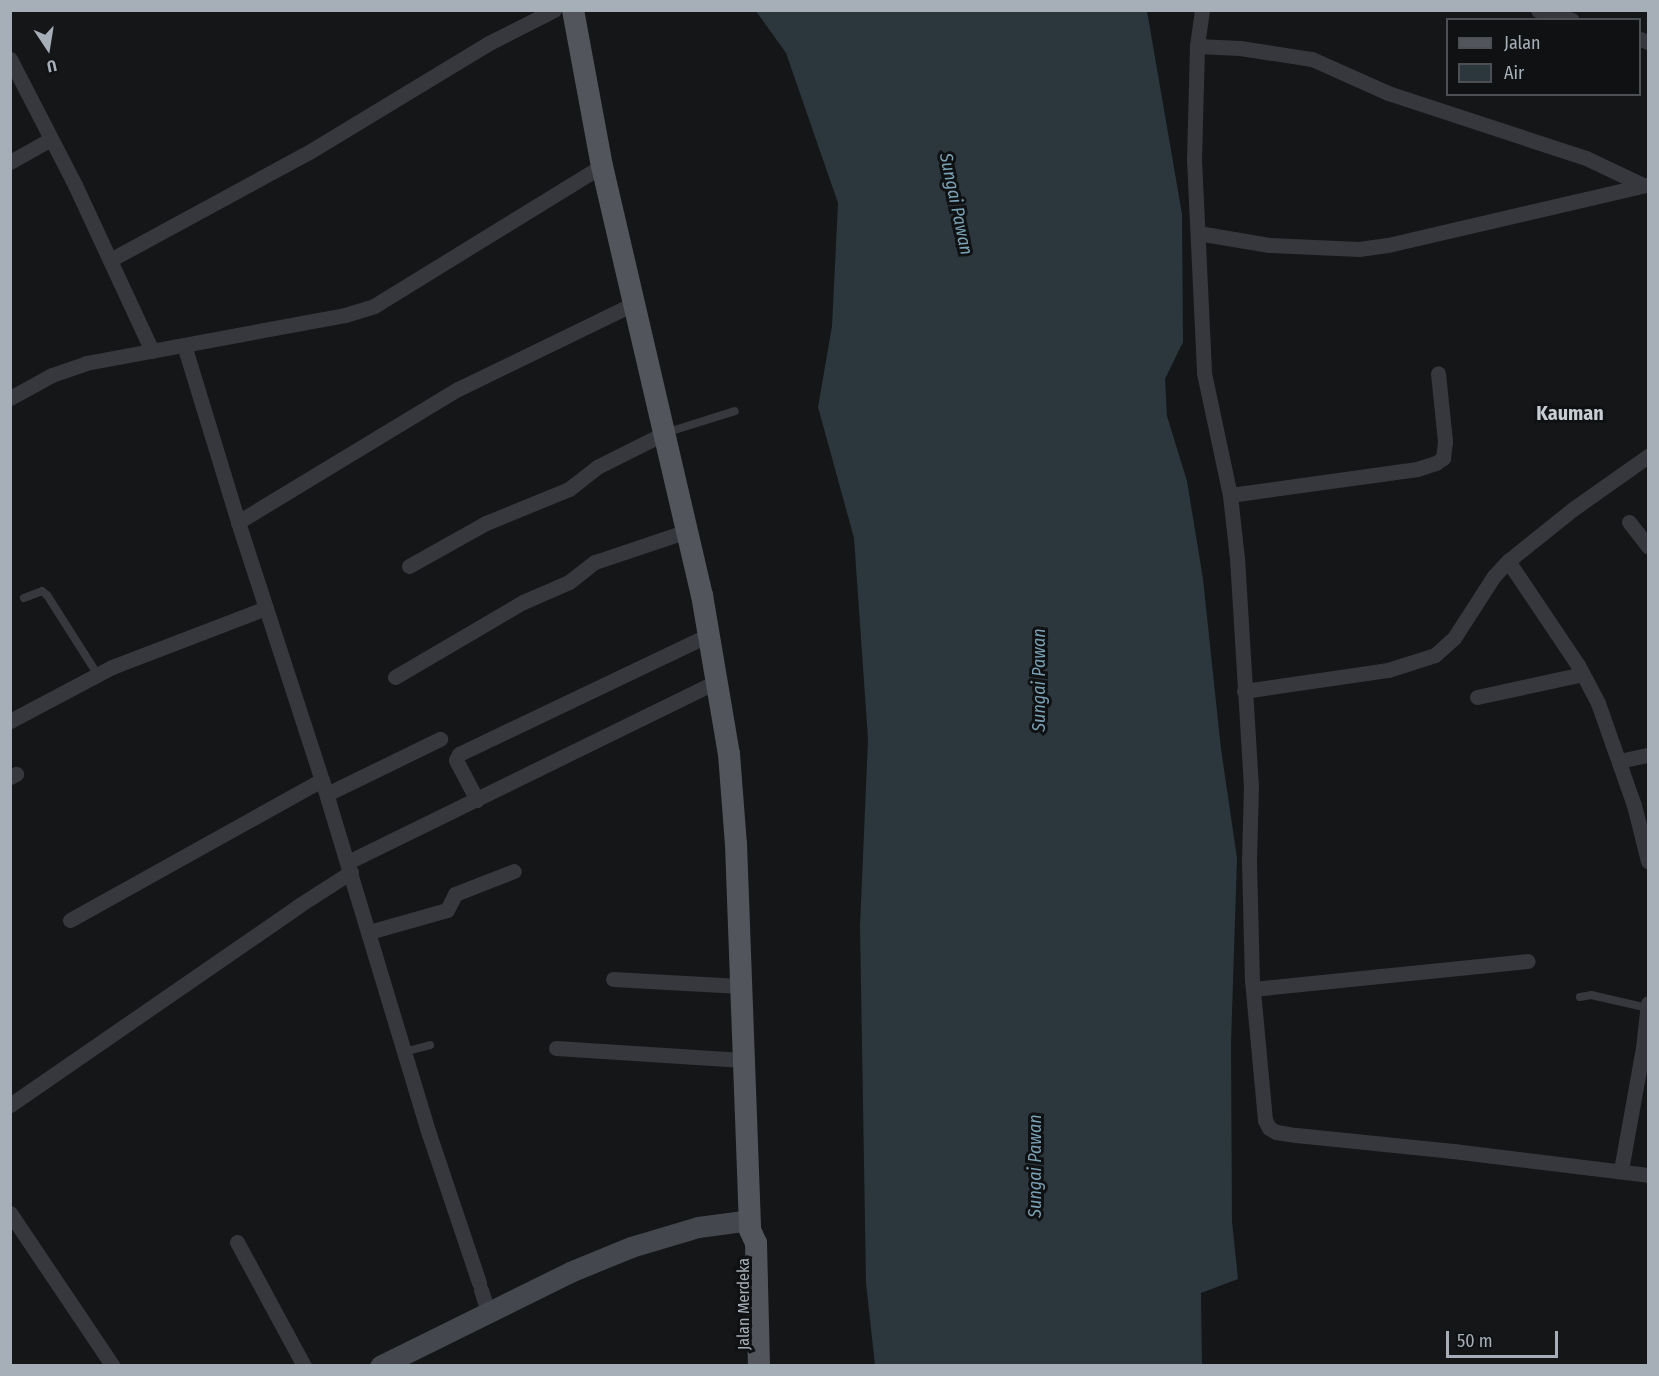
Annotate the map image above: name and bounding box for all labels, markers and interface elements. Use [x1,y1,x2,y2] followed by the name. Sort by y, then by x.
[18,18,78,78] north arrow
[1446,18,1641,96] legend
[1504,32,1541,54] text: Jalan
[45,56,58,76] text: U
[1504,62,1524,84] text: Air
[935,151,977,257] water label: Sungai Pawan
[1536,401,1604,425] district label: Kauman
[1028,628,1050,732] water label: Sungai Pawan
[1024,1114,1046,1218] water label: Sungai Pawan
[734,1258,754,1350] street label: Jalan Merdeka
[1449,1319,1562,1357] scale bar
[1457,1330,1493,1352] text: 50 m

